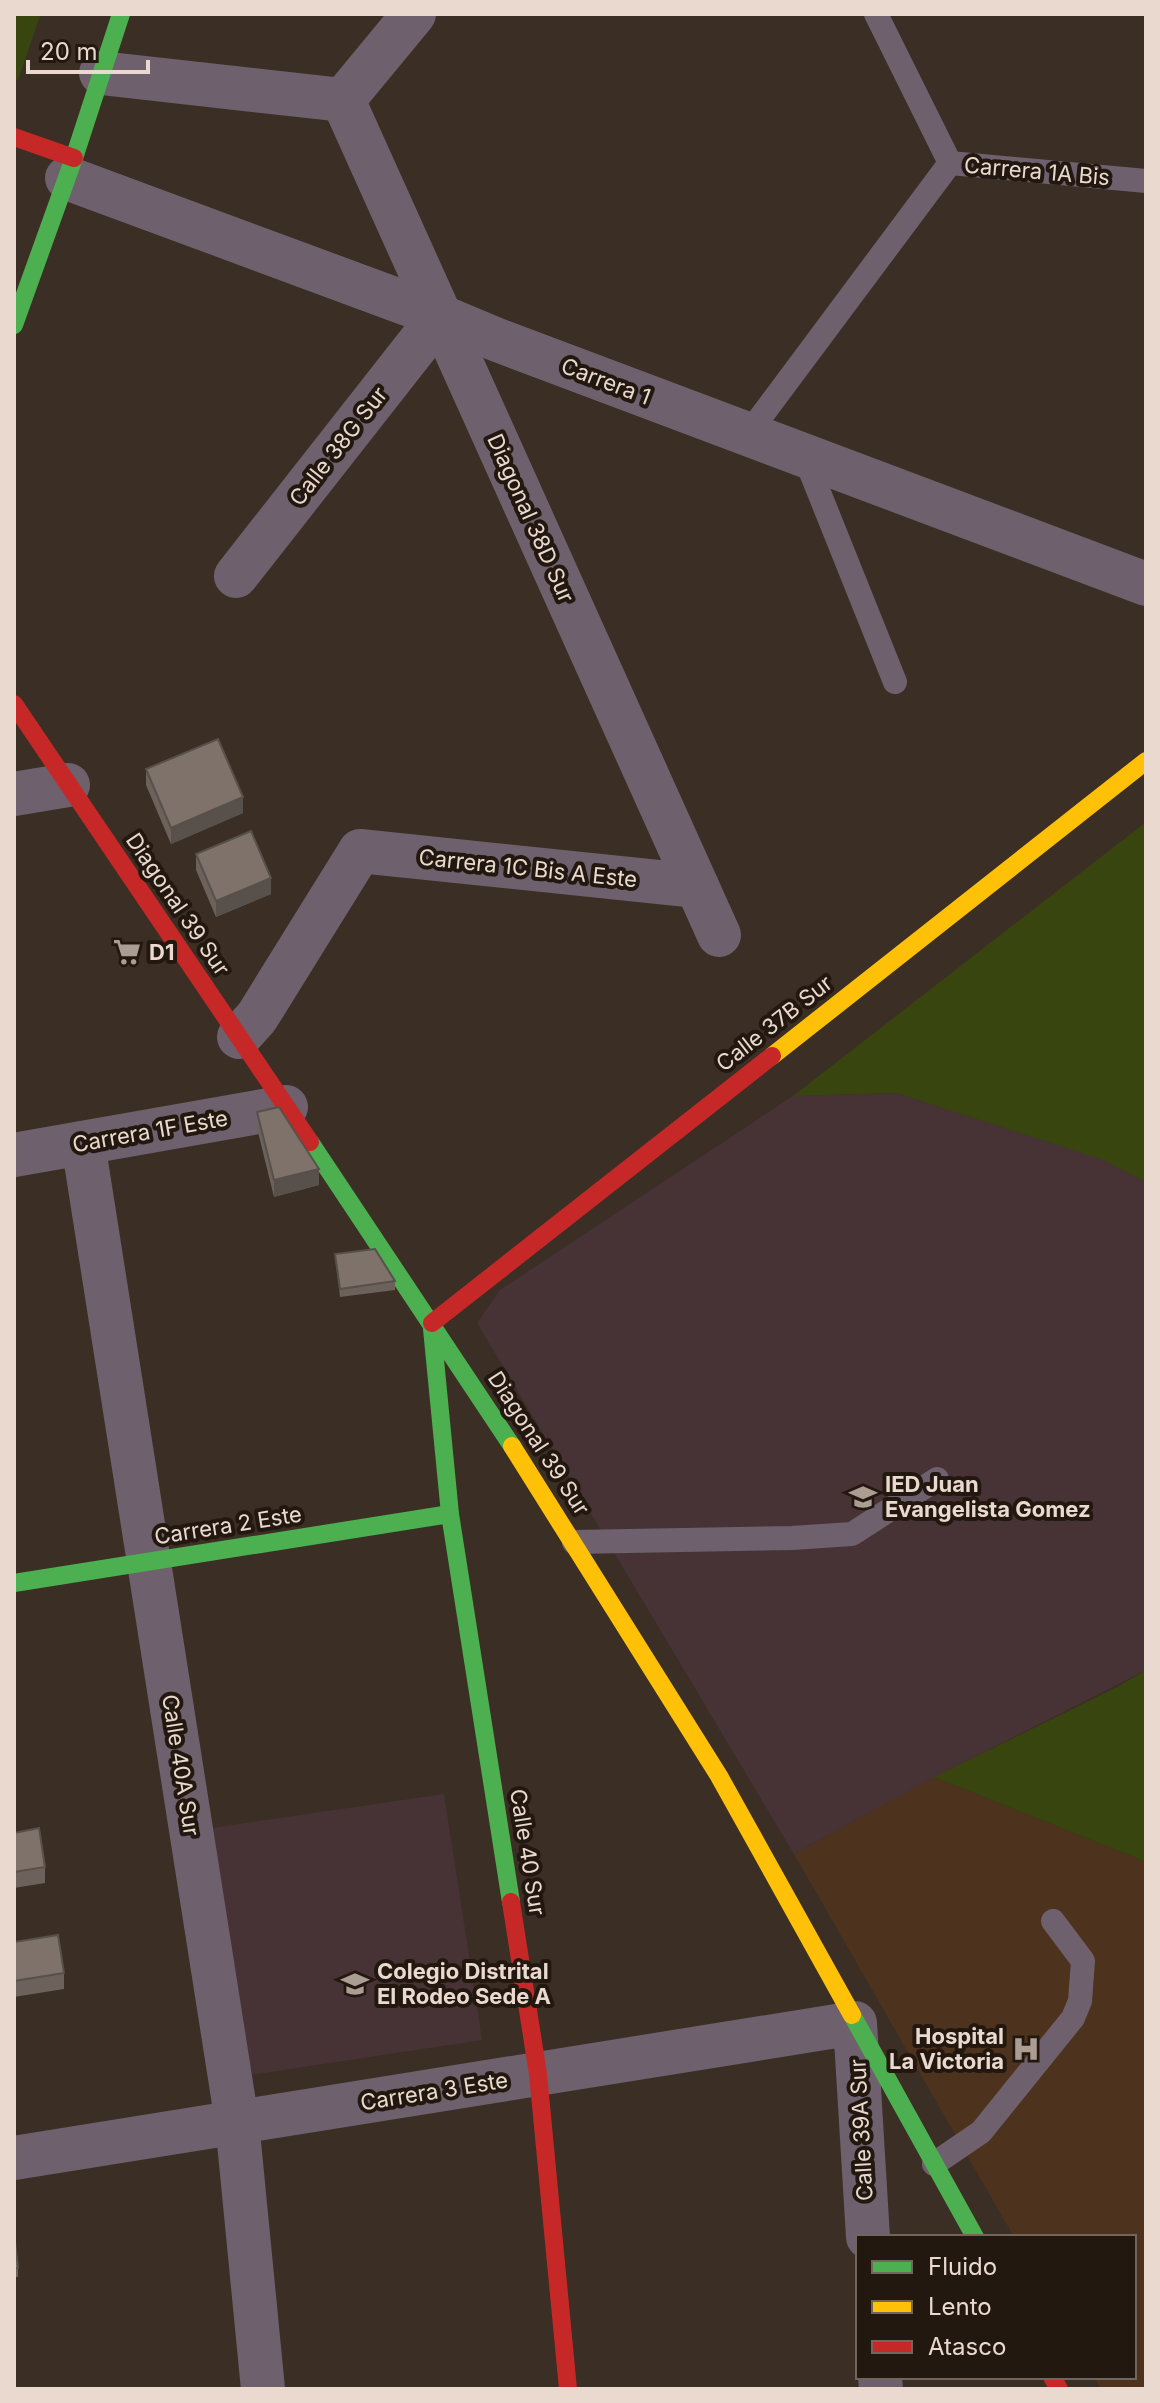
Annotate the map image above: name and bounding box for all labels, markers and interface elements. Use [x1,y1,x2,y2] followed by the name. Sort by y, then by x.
[28,24,148,74] scale bar
[40,37,98,66] text: 20 m
[963,152,1111,190] street label: Carrera 1A Bis
[558,352,654,410] street label: Carrera 1
[284,382,392,510] street label: Calle 38G Sur
[482,430,580,606] street label: Diagonal 38D Sur
[121,828,235,980] street label: Diagonal 39 Sur
[418,844,638,892] street label: Carrera 1C Bis A Este
[112,937,142,967] supermarket icon: D1
[149,939,174,965] place label: D1
[711,970,837,1076] street label: Calle 37B Sur
[70,1105,230,1157] street label: Carrera 1F Este
[483,1366,595,1520] street label: Diagonal 39 Sur
[885,1471,1091,1522] place label: IED Juan Evangelista Gomez
[848,1482,878,1512] school or university icon: IED Juan Evangelista Gomez
[152,1501,304,1549] street label: Carrera 2 Este
[157,1692,205,1838] street label: Calle 40A Sur
[505,1787,551,1917] street label: Calle 40 Sur
[377,1958,551,2009] place label: Colegio Distrital El Rodeo Sede A
[340,1969,370,1999] school or university icon: Colegio Distrital El Rodeo Sede A
[889,2023,1004,2074] place label: Hospital La Victoria
[1011,2034,1041,2064] hospital icon: Hospital La Victoria
[844,2058,878,2202] street label: Calle 39A Sur
[358,2067,510,2115] street label: Carrera 3 Este
[856,2235,1136,2379] legend
[928,2252,997,2281] text: Fluido
[928,2292,992,2321] text: Lento
[928,2332,1006,2361] text: Atasco

